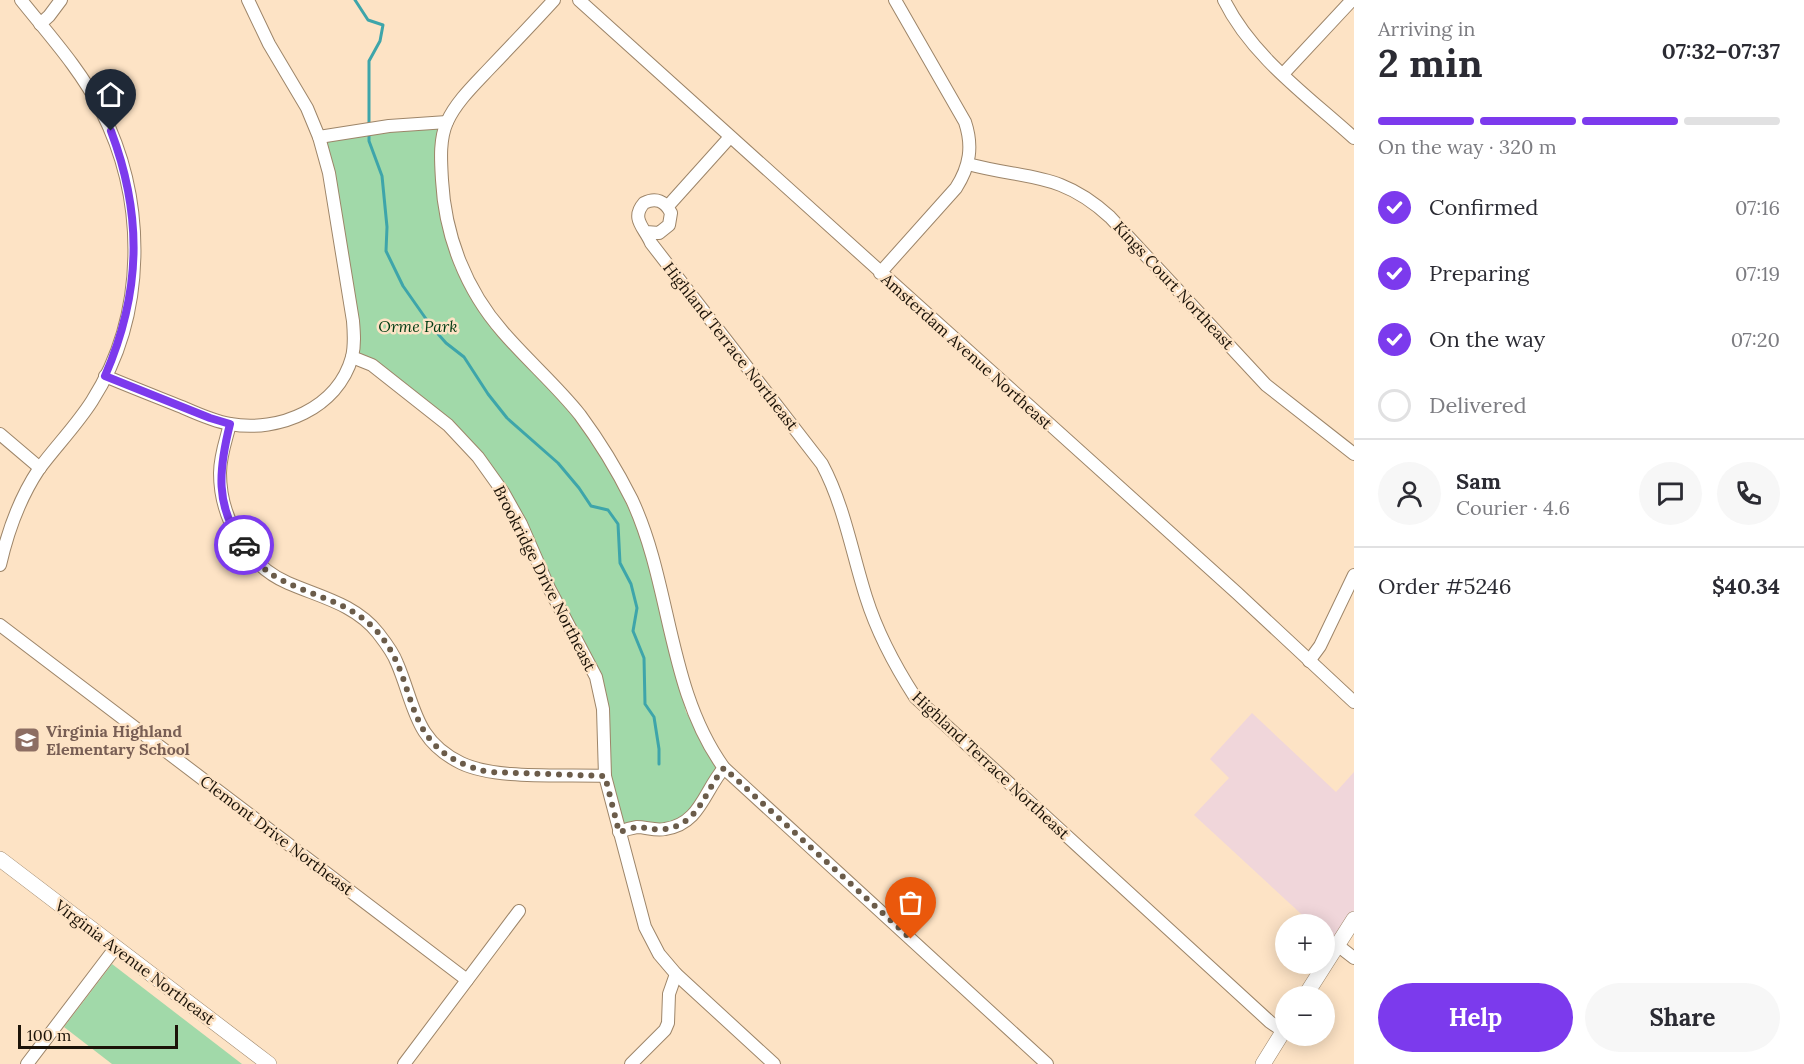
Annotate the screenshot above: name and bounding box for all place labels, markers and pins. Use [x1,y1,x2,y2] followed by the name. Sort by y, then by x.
[85,69,136,131] pin
[46,721,190,759] place label: Virginia Highland Elementary School
[12,725,42,755] school or university icon: Virginia Highland Elementary School
[885,877,936,939] pin

